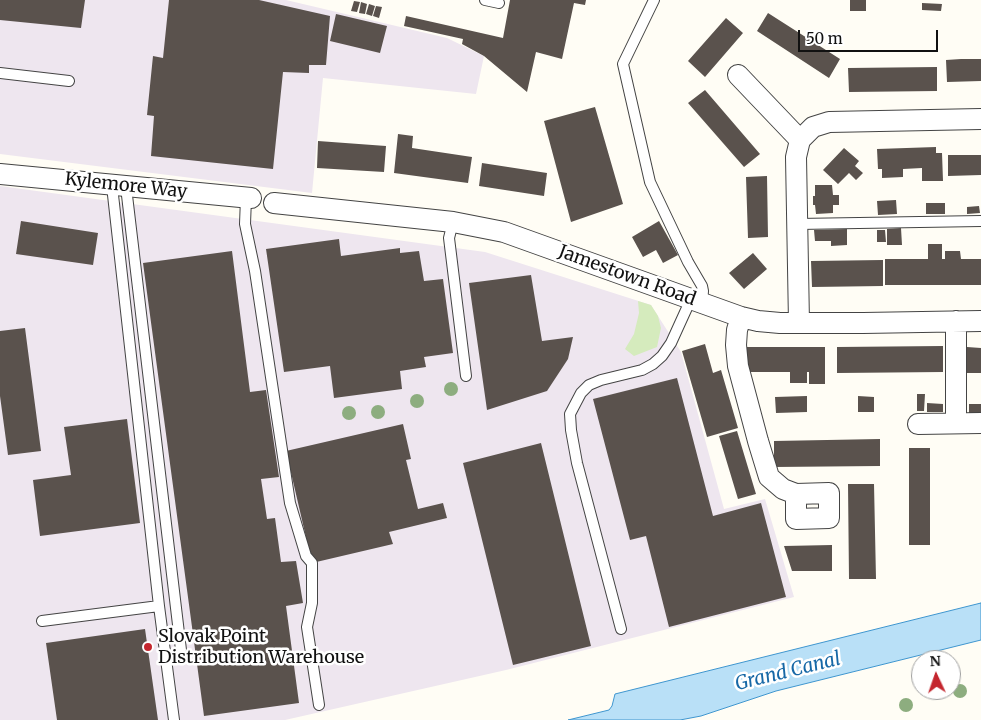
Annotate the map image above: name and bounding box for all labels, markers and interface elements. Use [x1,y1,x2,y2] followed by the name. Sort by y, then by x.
[801,20,941,52] scale bar
[806,29,843,48] text: 50 m
[64,169,188,203] street label: Kylemore Way
[555,241,699,311] street label: Jamestown Road
[158,626,364,669] place label: Slovak Point Distribution Warehouse
[142,641,154,653] marker: Slovak Point Distribution Warehouse
[733,648,843,696] water label: Grand Canal
[911,650,961,700] north arrow
[929,652,941,670] text: N

